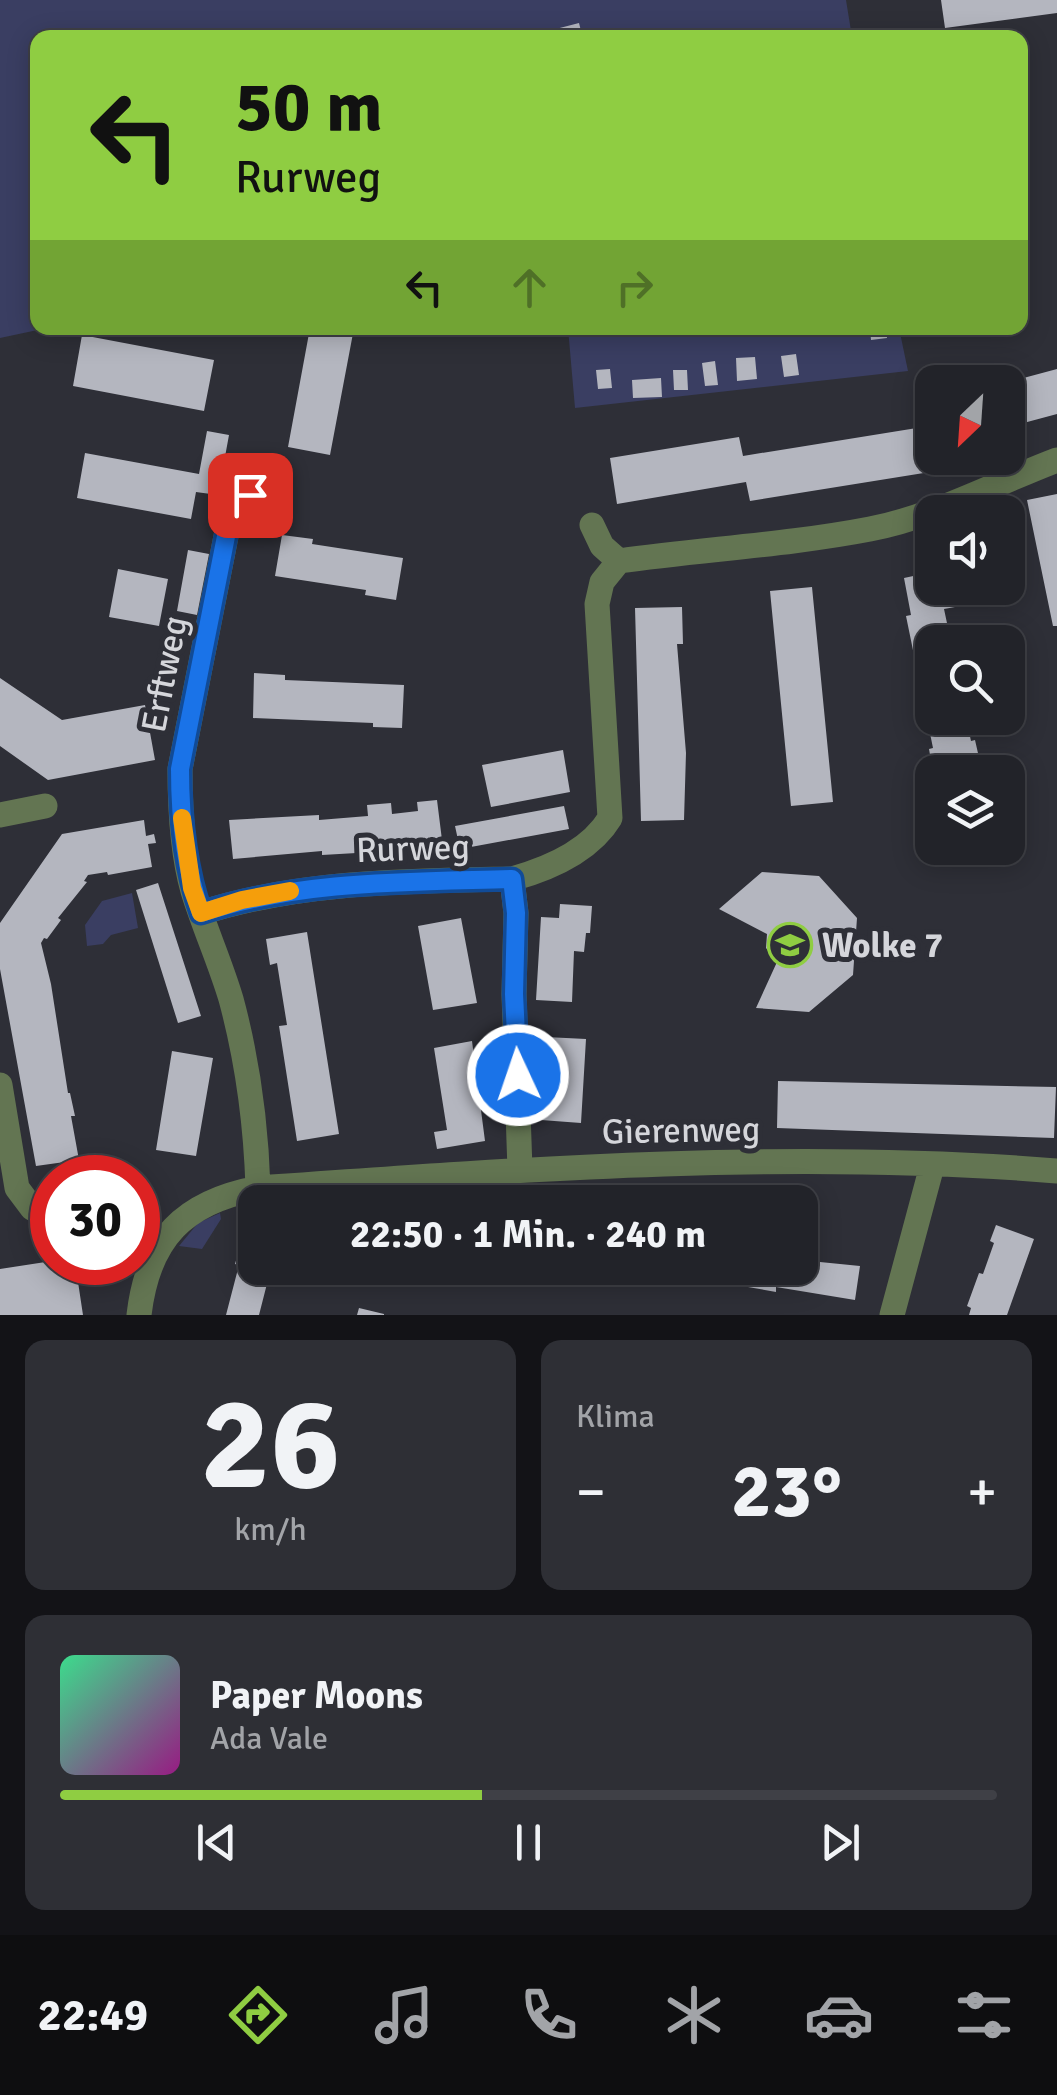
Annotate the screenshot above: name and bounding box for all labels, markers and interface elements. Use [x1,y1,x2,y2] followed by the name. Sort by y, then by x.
[235,64,383,150] text: 50 m
[70,70,200,200] icon: left
[235,150,381,205] text: Rurweg
[397,260,452,315] icon: left
[502,260,557,315] icon: ahead
[607,260,662,315] icon: right
[915,365,1025,475] north arrow
[915,365,1025,865] map controls
[208,453,293,538] pin
[223,468,278,523] icon: arrive
[915,495,1025,605] button: sound
[132,612,197,736] street label: Erftweg
[915,625,1025,735] button: search
[915,755,1025,865] button: layers
[355,825,471,872] street label: Rurweg
[767,922,813,968] school or university icon: Wolke 7
[822,924,943,967] place label: Wolke 7
[466,1023,570,1127] position arrow
[601,1108,761,1153] street label: Gierenweg
[30,1155,160,1285] speed limit sign: 30
[350,1211,706,1258] text: 22:50 · 1 Min. · 240 m
[200,1365,341,1525] text: 26
[576,1397,655,1436] text: Klima
[731,1445,842,1538] text: 23°
[576,1458,606,1526] text: −
[967,1458,997,1526] text: +
[234,1510,307,1549] text: km/h
[210,1672,423,1719] text: Paper Moons
[210,1719,328,1758] text: Ada Vale
[189,1815,244,1870] icon: previous
[501,1815,556,1870] icon: pause
[813,1815,868,1870] icon: next
[223,1980,293,2050] icon: directions
[369,1980,439,2050] icon: music
[514,1980,584,2050] icon: phone
[659,1980,729,2050] icon: climate
[804,1980,874,2050] icon: car
[949,1980,1019,2050] icon: filters
[38,1988,148,2043] text: 22:49

